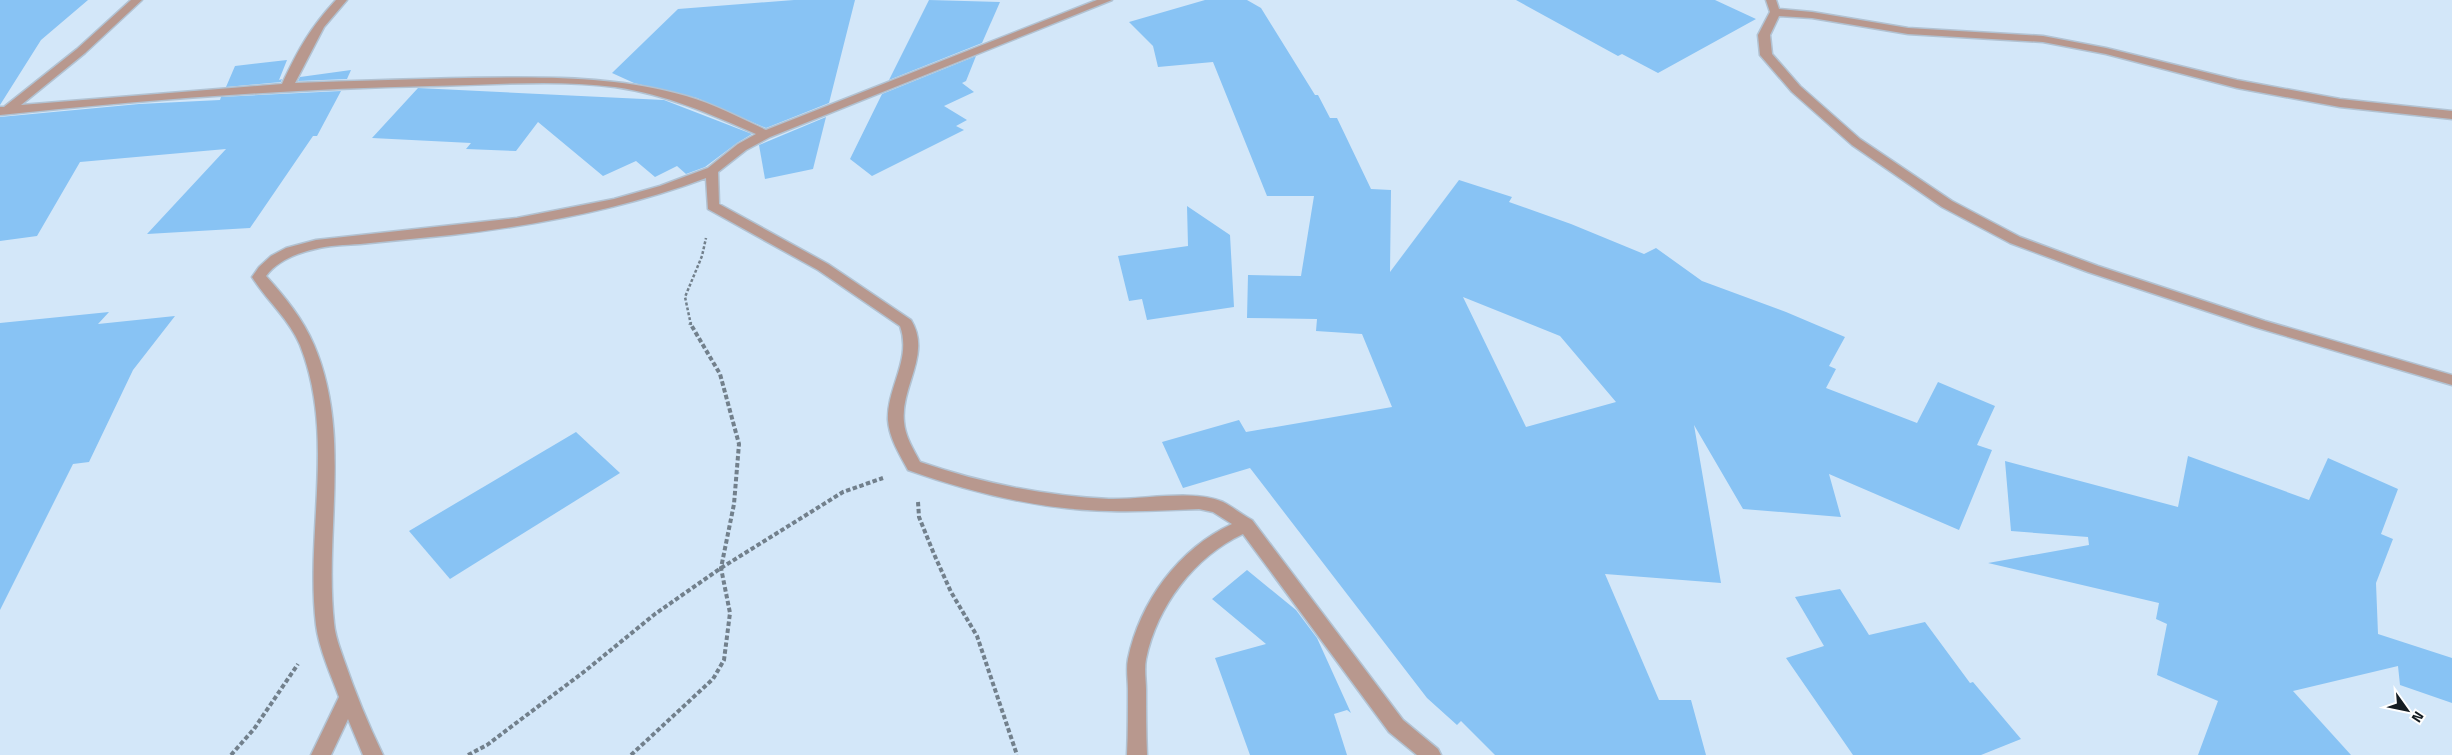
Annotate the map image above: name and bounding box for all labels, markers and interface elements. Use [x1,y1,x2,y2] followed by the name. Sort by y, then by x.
[2382,685,2432,735] north arrow
[2407,708,2430,727] text: N

